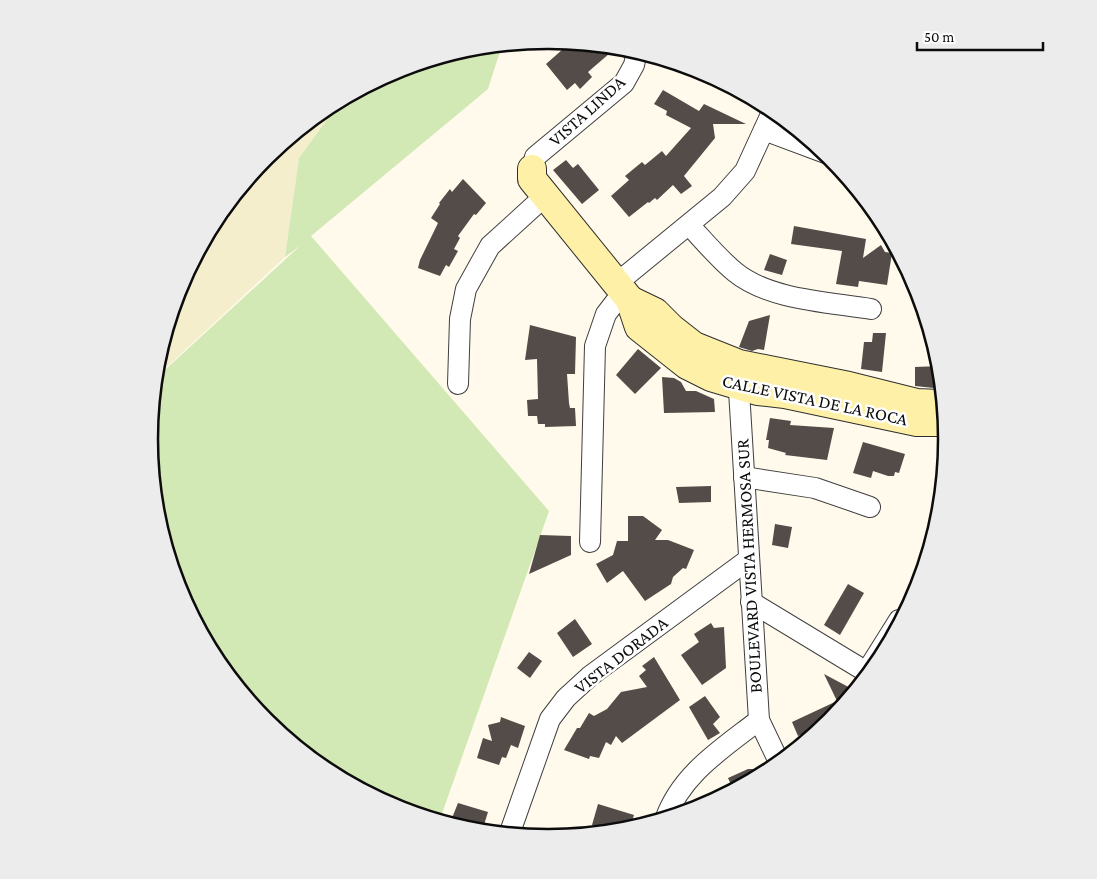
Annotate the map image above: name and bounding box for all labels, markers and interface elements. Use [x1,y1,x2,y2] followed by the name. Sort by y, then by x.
[917,20,1043,52] scale bar
[924,29,954,45] text: 50 m
[545,71,630,150] street label: VISTA LINDA
[721,371,910,430] street label: CALLE VISTA DE LA ROCA
[732,437,766,694] street label: BOULEVARD VISTA HERMOSA SUR
[570,612,672,698] street label: VISTA DORADA

